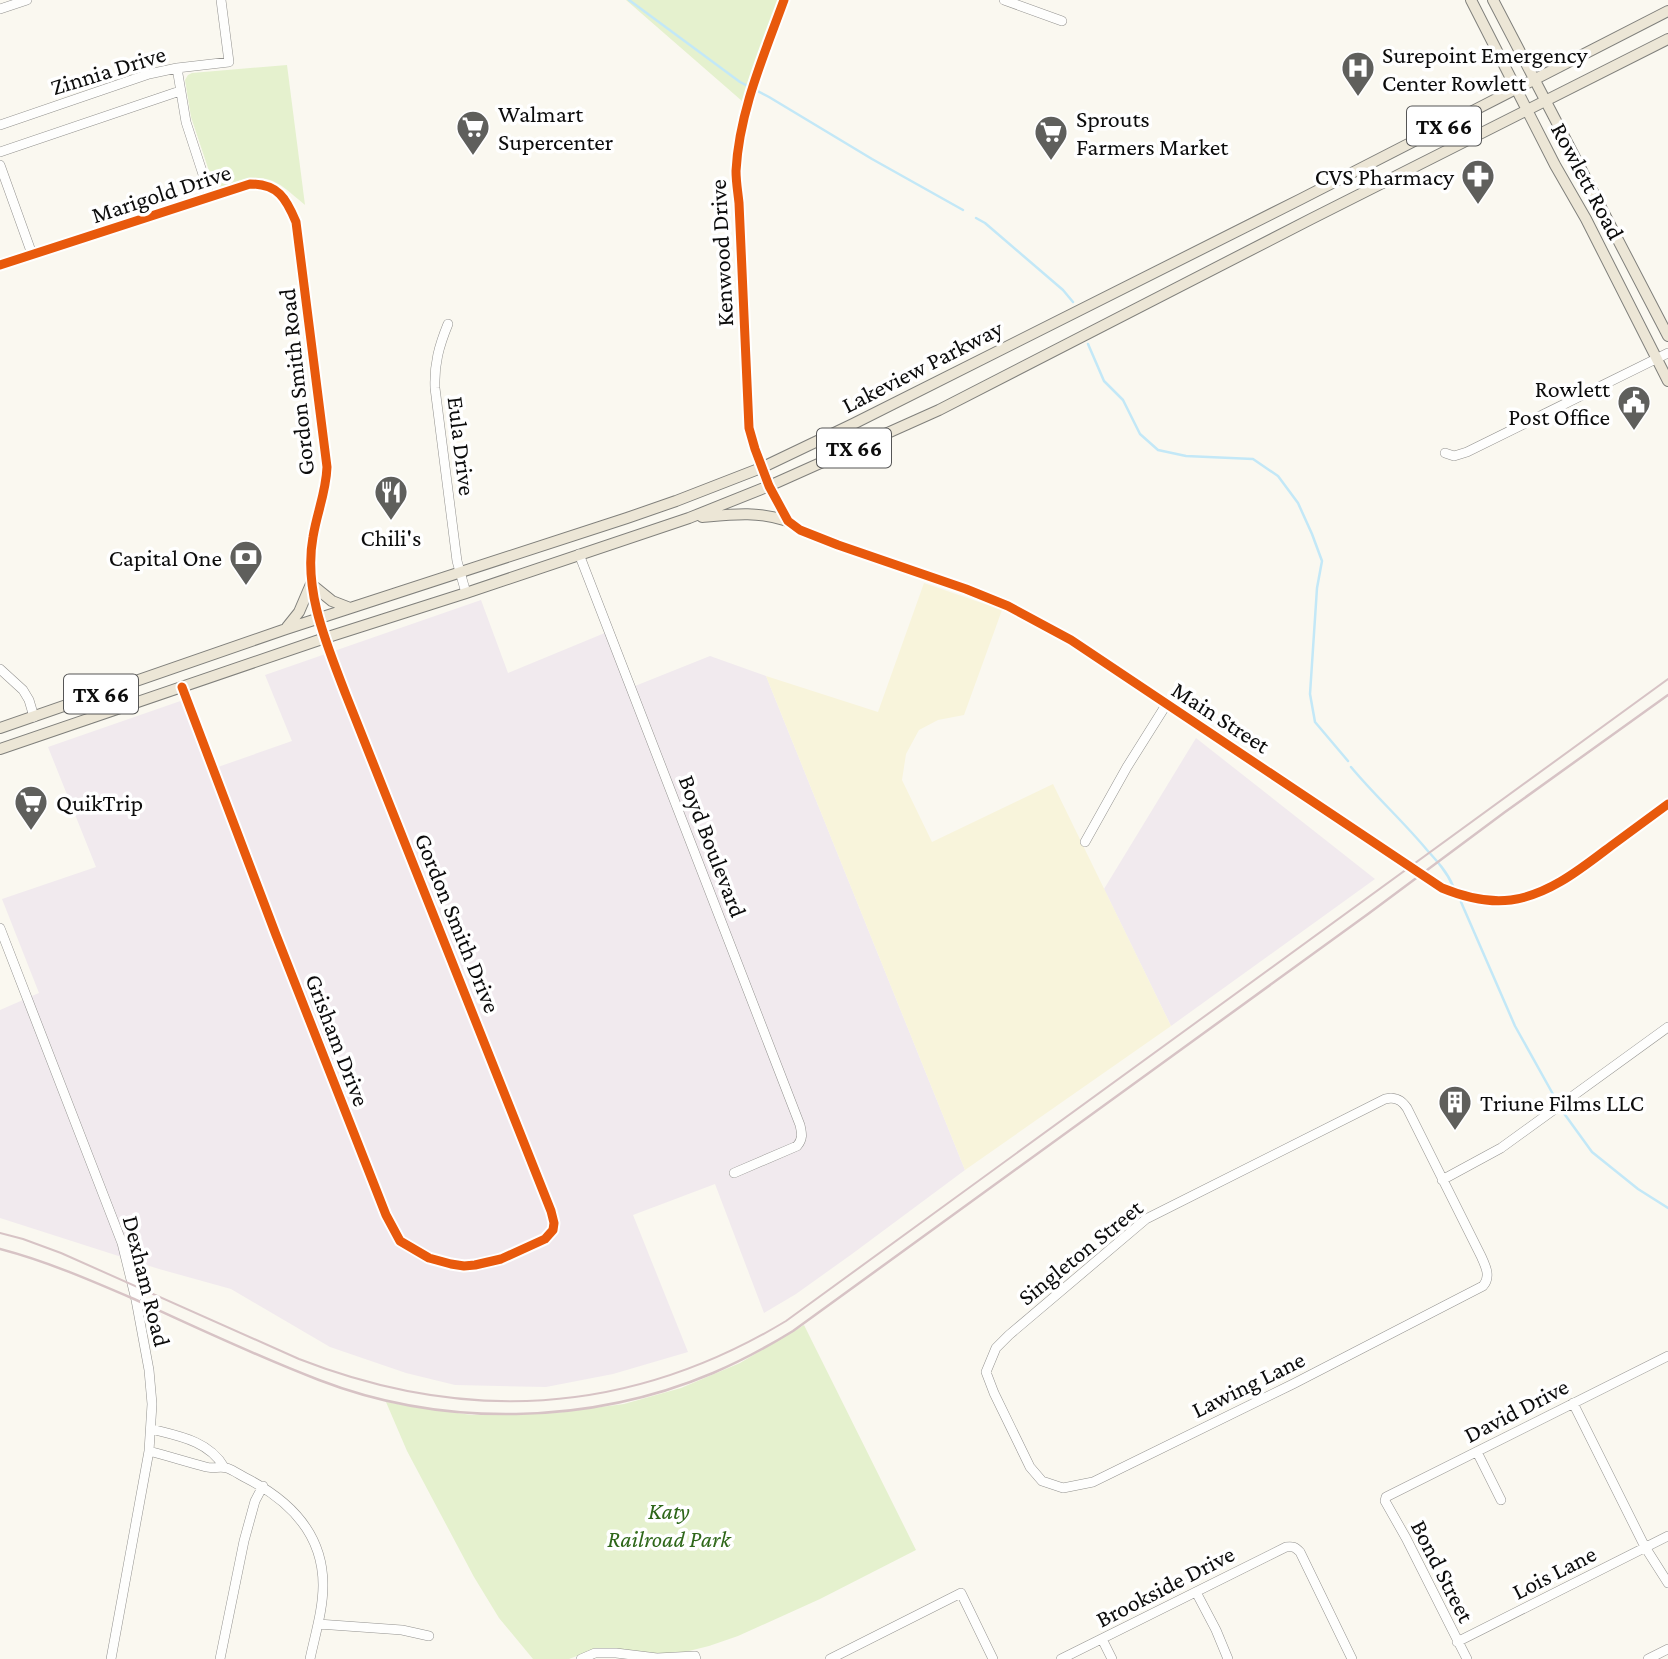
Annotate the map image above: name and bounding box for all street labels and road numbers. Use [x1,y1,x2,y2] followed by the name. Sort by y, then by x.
[47,40,169,100] street label: Zinnia Drive
[1407,106,1481,146] road number: TX 66
[1546,118,1630,244] street label: Rowlett Road
[88,158,234,228] street label: Marigold Drive
[704,179,738,327] street label: Kenwood Drive
[273,287,319,477] street label: Gordon Smith Road
[837,313,1008,418] street label: Lakeview Parkway
[443,395,481,497] street label: Eula Drive
[817,428,891,468] road number: TX 66
[64,674,138,714] road number: TX 66
[1167,675,1276,759] street label: Main Street
[673,771,753,921] street label: Boyd Boulevard
[410,829,506,1017] street label: Gordon Smith Drive
[300,970,376,1110] street label: Grisham Drive
[1012,1193,1148,1310] street label: Singleton Street
[118,1213,176,1350] street label: Dexham Road
[1187,1345,1309,1423] street label: Lawing Lane
[1459,1372,1573,1448] street label: David Drive
[1406,1515,1481,1628] street label: Bond Street
[1091,1539,1239,1633] street label: Brookside Drive
[1508,1539,1600,1605] street label: Lois Lane

